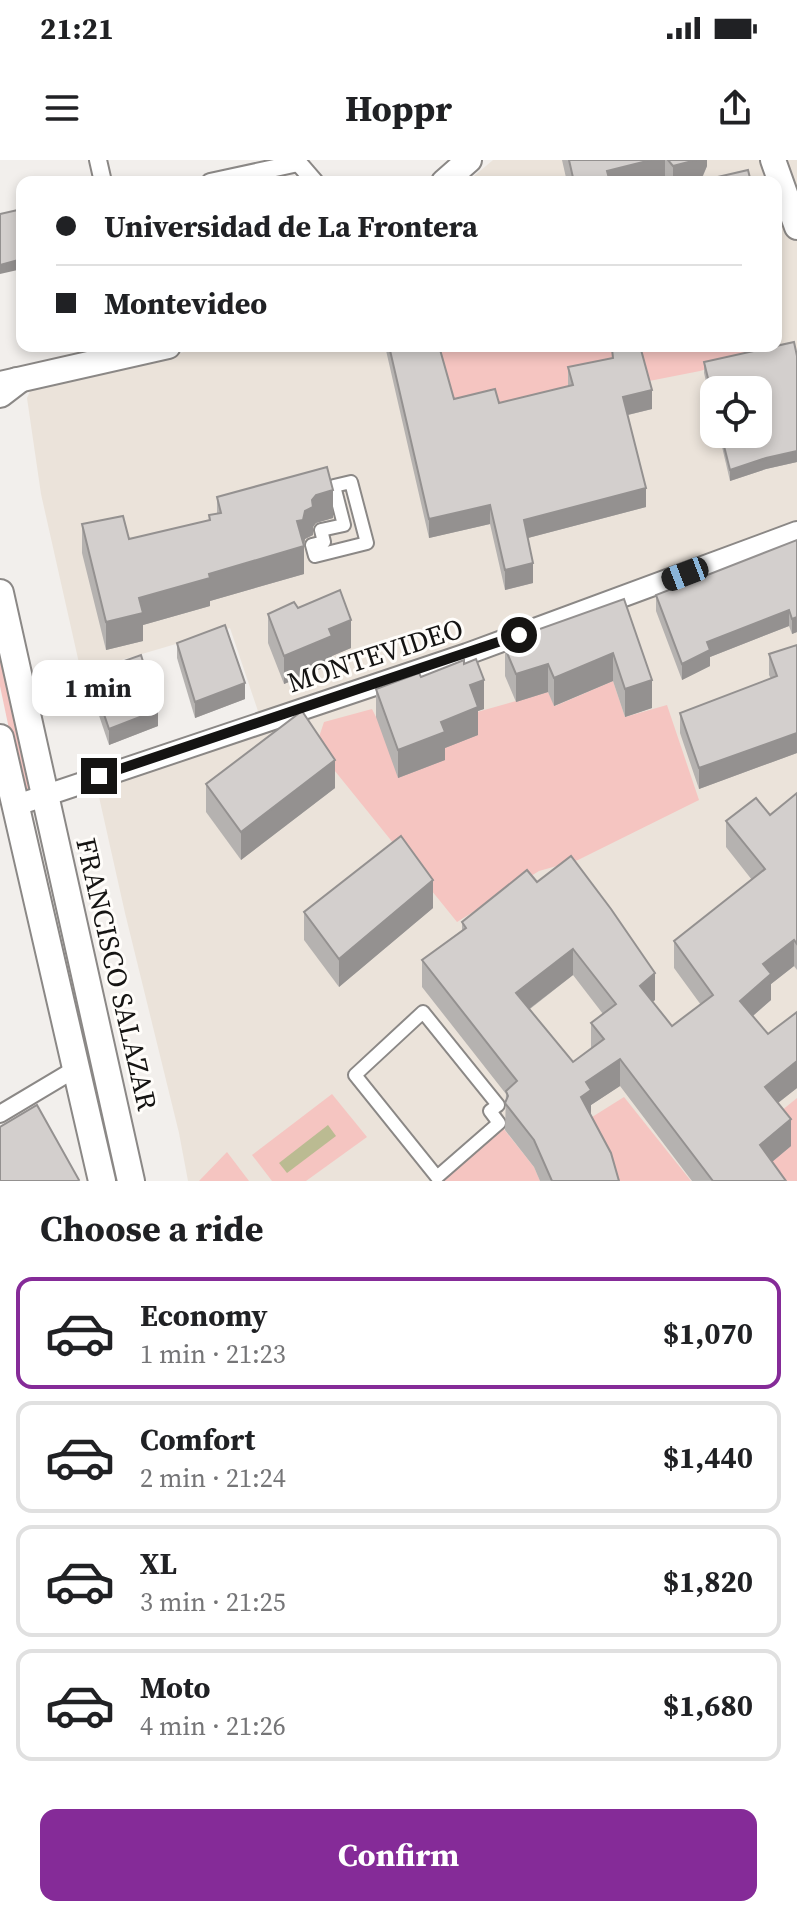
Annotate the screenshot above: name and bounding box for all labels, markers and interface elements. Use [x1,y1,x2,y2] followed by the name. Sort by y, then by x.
[40,8,114,49] text: 21:21
[345,84,452,133] text: Hoppr
[40,86,84,130] icon: menu
[713,86,757,130] icon: share
[104,206,478,247] text: Universidad de La Frontera
[104,283,267,324] text: Montevideo
[700,376,772,448] map controls
[700,376,772,448] button: locate
[658,554,712,594] car
[282,609,468,701] street label: MONTEVIDEO
[501,617,537,653] route start
[33,660,165,716] callout: 1 min
[64,670,132,706] text: 1 min
[81,758,117,794] route end
[67,834,167,1114] street label: FRANCISCO SALAZAR
[40,1204,263,1253] text: Choose a ride
[140,1295,268,1336] text: Economy
[44,1297,116,1369] icon: car
[663,1313,753,1354] text: $1,070
[140,1336,286,1372] text: 1 min · 21:23
[140,1419,255,1460] text: Comfort
[44,1421,116,1493] icon: car
[663,1437,753,1478] text: $1,440
[140,1460,286,1496] text: 2 min · 21:24
[140,1543,177,1584] text: XL
[44,1545,116,1617] icon: car
[663,1561,753,1602] text: $1,820
[140,1584,286,1620] text: 3 min · 21:25
[140,1667,211,1708] text: Moto
[44,1669,116,1741] icon: car
[663,1685,753,1726] text: $1,680
[140,1708,286,1744] text: 4 min · 21:26
[40,1809,757,1901] button: Confirm

